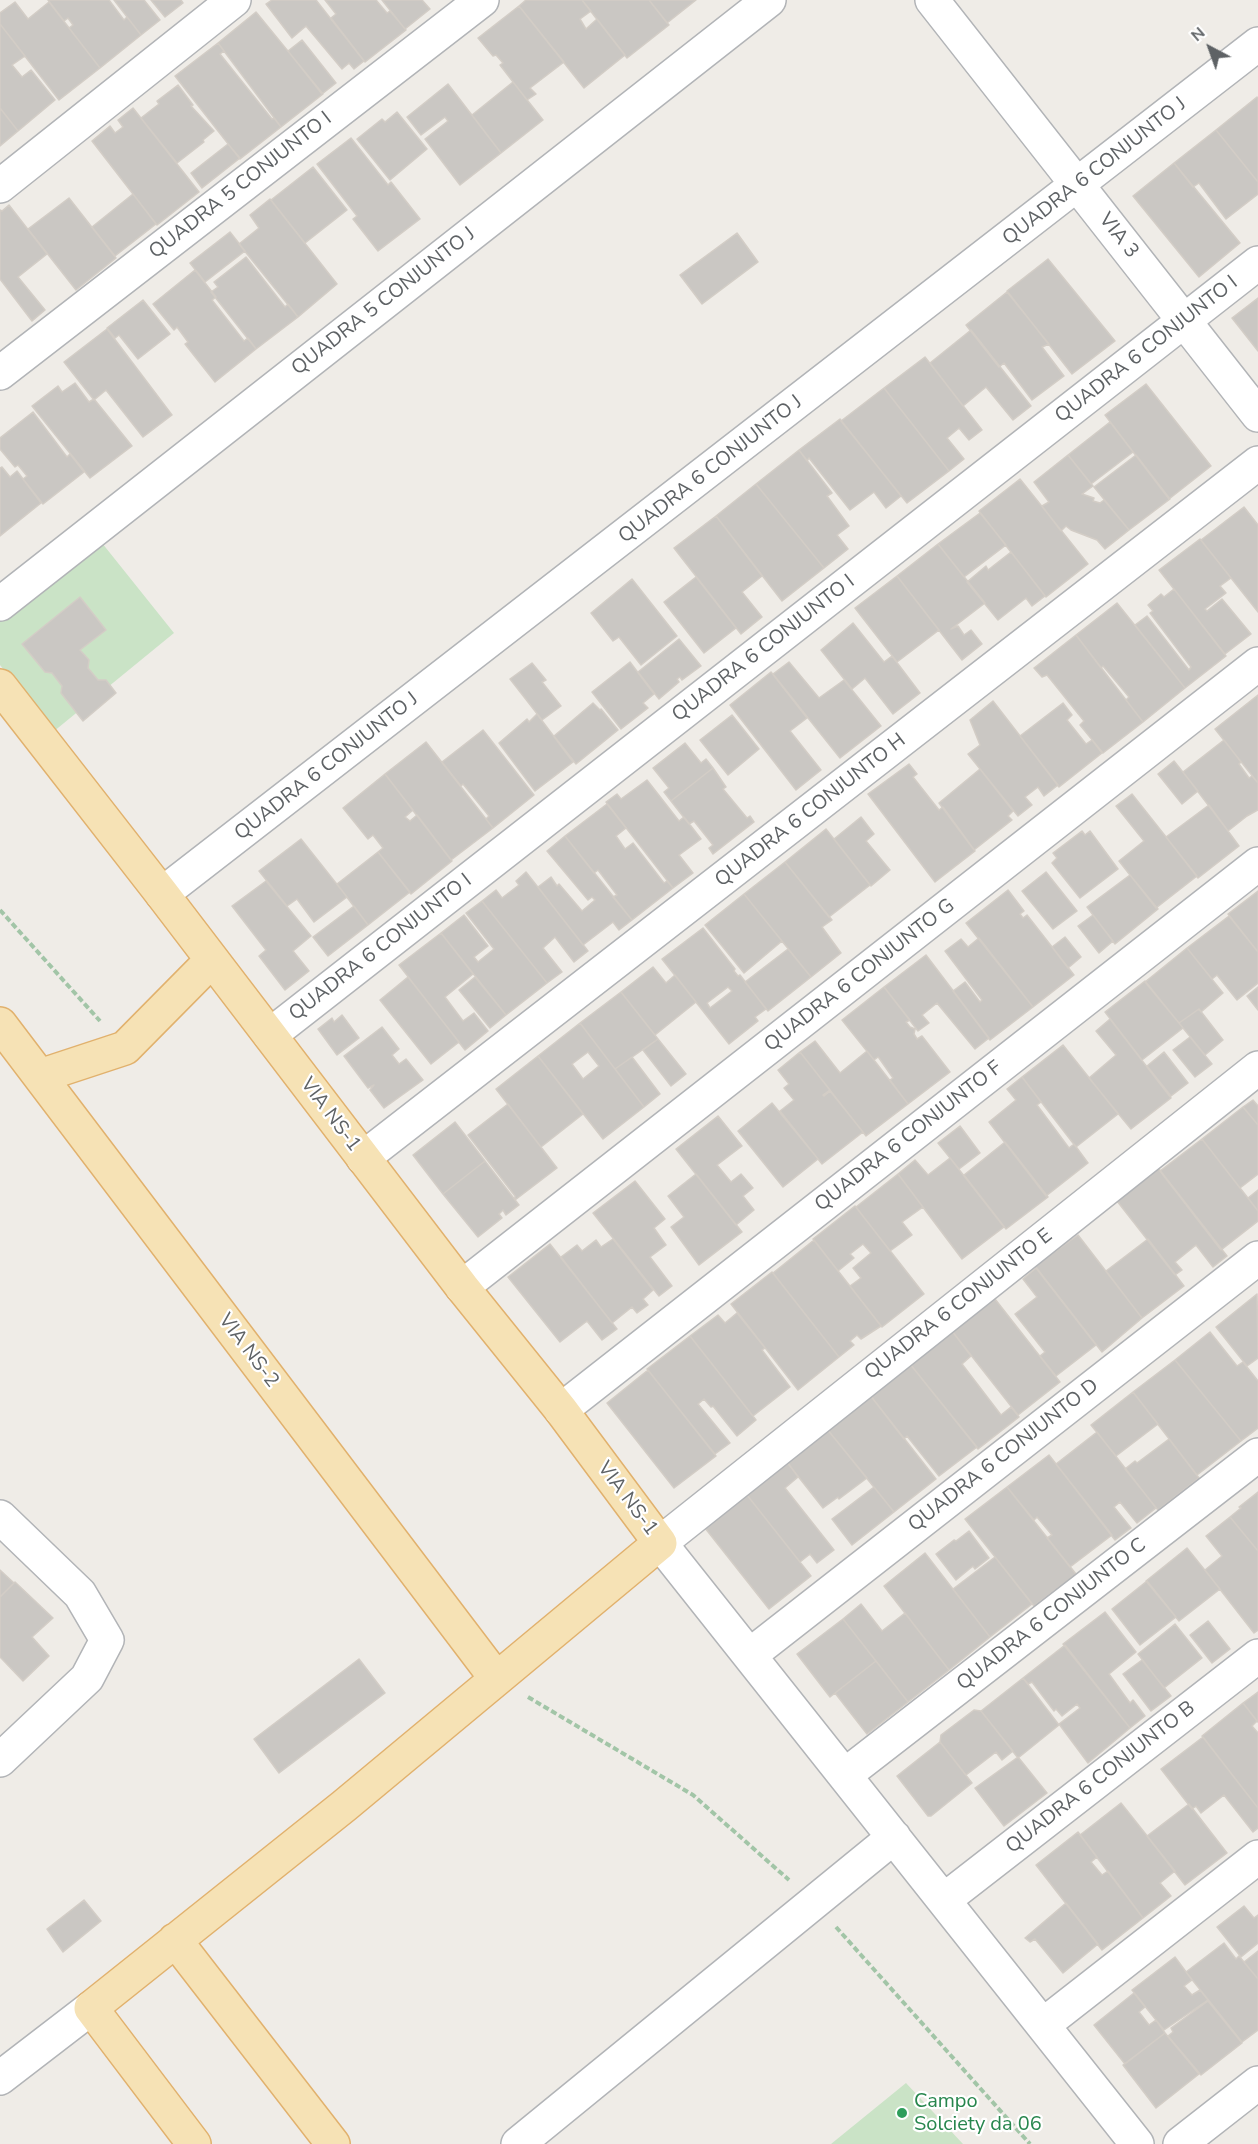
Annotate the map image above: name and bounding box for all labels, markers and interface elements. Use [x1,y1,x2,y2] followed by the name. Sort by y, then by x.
[1180,18,1240,78] north arrow
[1186,22,1210,47] text: N
[998,93,1192,251] street label: QUADRA 6 CONJUNTO J
[145,107,337,265] street label: QUADRA 5 CONJUNTO I
[1093,209,1143,263] street label: VIA 3
[287,223,481,381] street label: QUADRA 5 CONJUNTO J
[1051,271,1243,429] street label: QUADRA 6 CONJUNTO I
[614,391,808,549] street label: QUADRA 6 CONJUNTO J
[668,570,860,728] street label: QUADRA 6 CONJUNTO I
[230,688,424,846] street label: QUADRA 6 CONJUNTO J
[711,729,911,893] street label: QUADRA 6 CONJUNTO H
[285,869,477,1027] street label: QUADRA 6 CONJUNTO I
[760,894,960,1058] street label: QUADRA 6 CONJUNTO G
[811,1056,1007,1218] street label: QUADRA 6 CONJUNTO F
[294,1073,366,1157] street label: VIA NS-1
[860,1224,1058,1386] street label: QUADRA 6 CONJUNTO E
[212,1309,284,1393] street label: VIA NS-2
[904,1374,1104,1538] street label: QUADRA 6 CONJUNTO D
[591,1457,663,1541] street label: VIA NS-1
[953,1534,1151,1696] street label: QUADRA 6 CONJUNTO C
[1002,1697,1200,1859] street label: QUADRA 6 CONJUNTO B
[914,2090,1042,2137] place label: Campo Solciety da 06
[895,2106,909,2120] marker: Campo Solciety da 06

